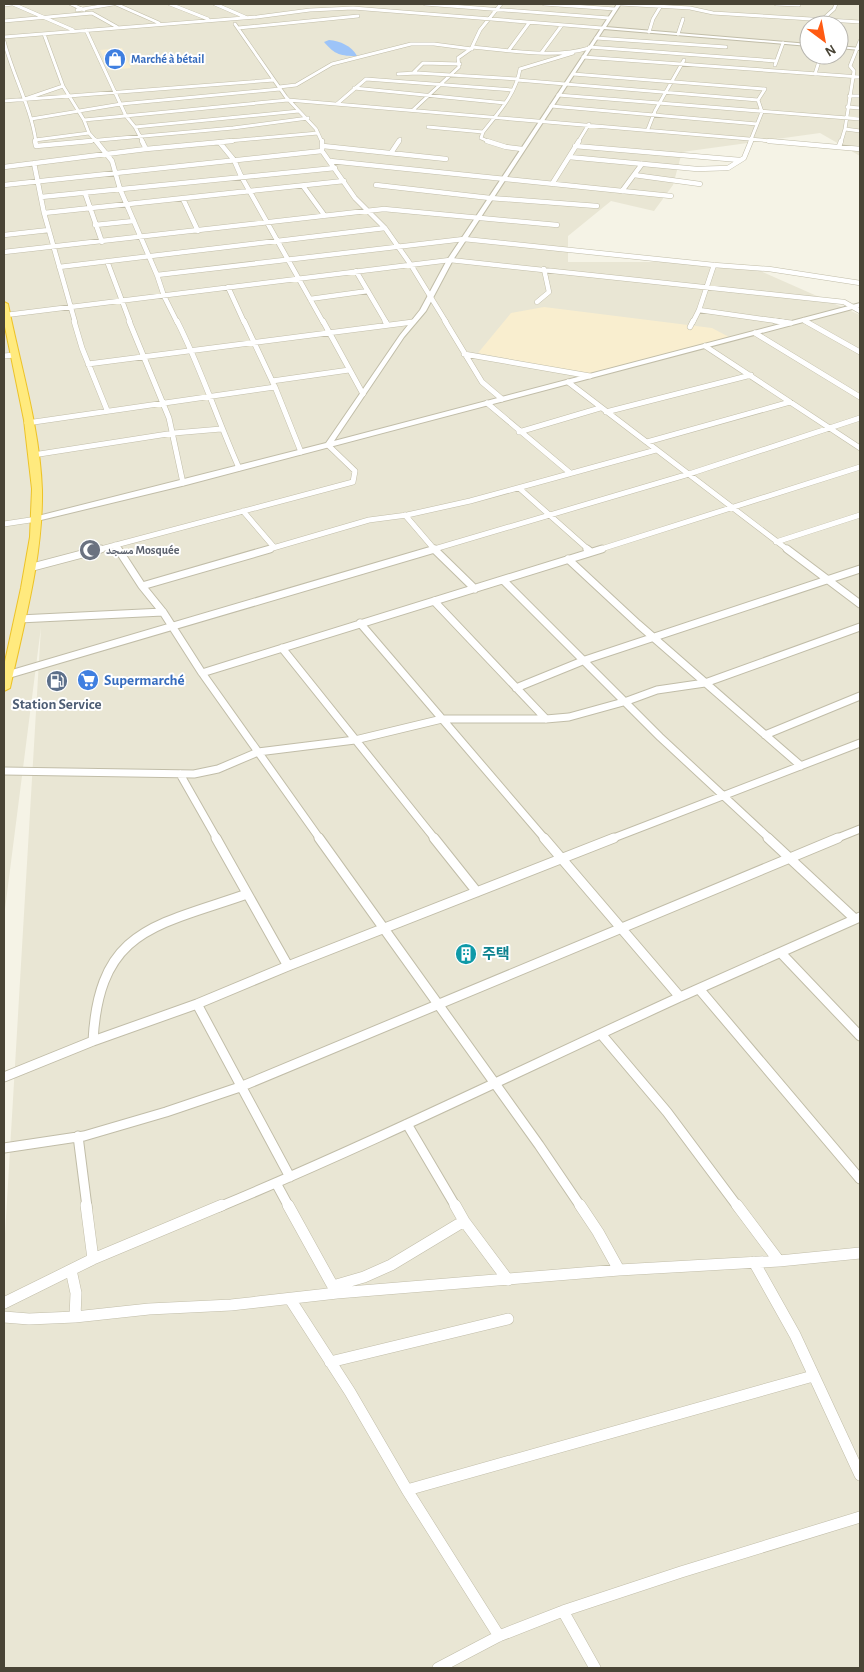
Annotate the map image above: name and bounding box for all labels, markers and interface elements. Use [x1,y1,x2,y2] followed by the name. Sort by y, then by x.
[799,15,849,65] north arrow
[823,42,838,59] text: N
[103,47,127,71] shop icon: Marché à bétail
[131,53,204,65] place label: Marché à bétail
[78,538,102,562] mosque icon: مسجد Mosquée
[106,544,180,557] place label: مسجد Mosquée
[76,668,100,692] supermarket icon: Supermarché
[45,669,69,693] fuel station icon: Station Service
[104,673,185,688] place label: Supermarché
[12,697,102,712] place label: Station Service
[454,942,478,966] building icon: 주택
[482,946,510,962] place label: 주택

